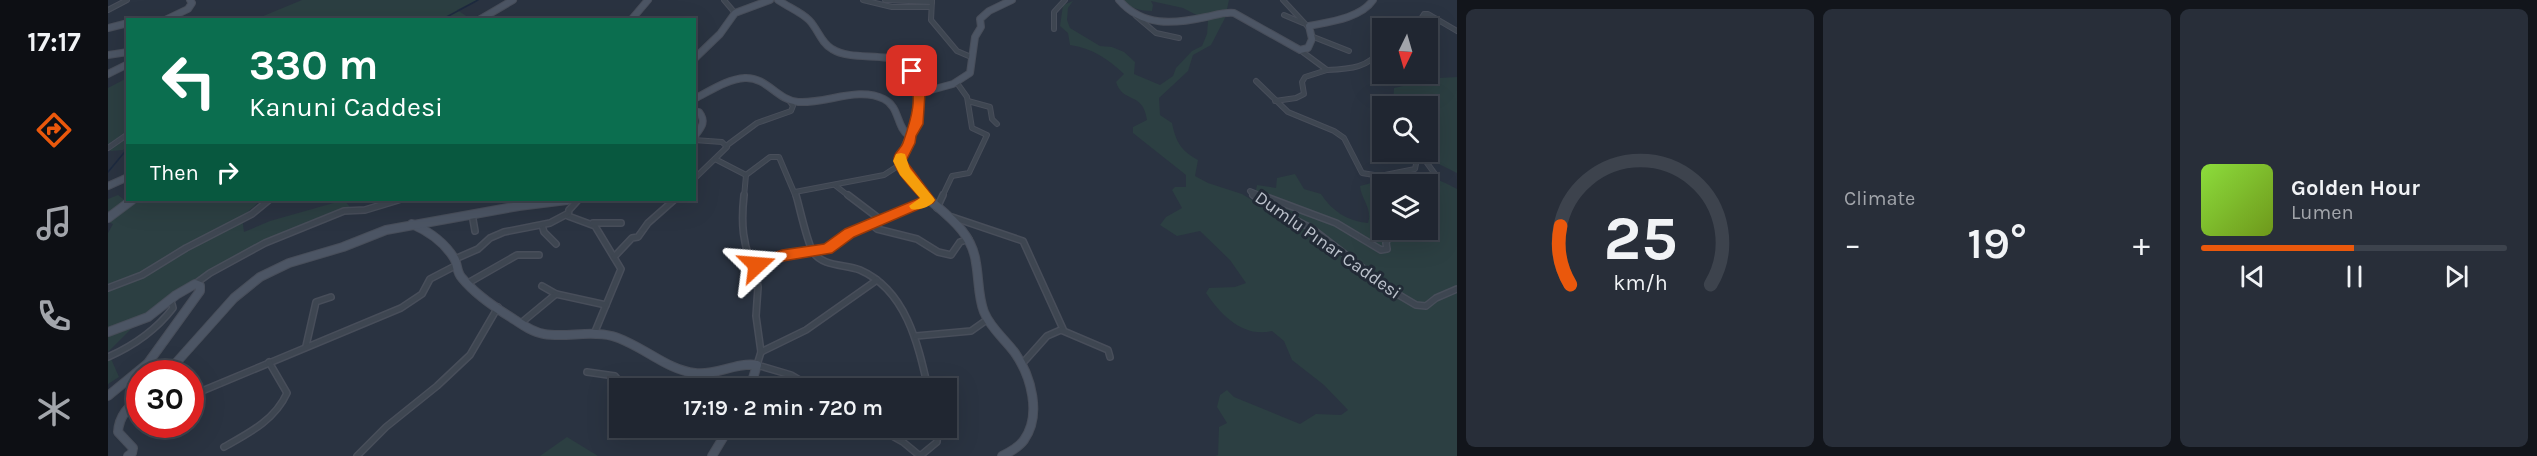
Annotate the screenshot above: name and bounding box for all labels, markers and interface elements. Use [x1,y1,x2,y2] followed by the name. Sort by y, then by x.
[1372,18,1438,84] north arrow
[1372,18,1438,240] map controls
[27,26,81,58] text: 17:17
[249,40,378,90] text: 330 m
[150,42,228,120] icon: left
[886,45,937,96] pin
[895,54,928,87] icon: arrive
[249,91,443,123] text: Kanuni Caddesi
[1372,96,1438,162] button: search
[33,109,75,151] icon: directions
[211,156,244,189] icon: right
[150,160,199,186] text: Then
[1372,174,1438,240] button: layers
[2291,175,2420,201] text: Golden Hour
[1251,186,1405,304] street label: Dumlu Pınar Caddesi
[1844,187,1915,210] text: Climate
[2291,201,2354,224] text: Lumen
[33,202,75,244] icon: music
[1603,202,1677,275] text: 25
[1967,217,2027,269] text: 19°
[1844,225,1861,263] text: −
[2133,225,2150,263] text: +
[725,233,789,297] position arrow
[2236,260,2269,293] icon: previous
[2338,260,2371,293] icon: pause
[2440,260,2473,293] icon: next
[1613,270,1667,295] text: km/h
[33,295,75,337] icon: phone
[126,360,204,438] speed limit sign: 30
[33,388,75,430] icon: climate
[683,395,883,421] text: 17:19 · 2 min · 720 m

